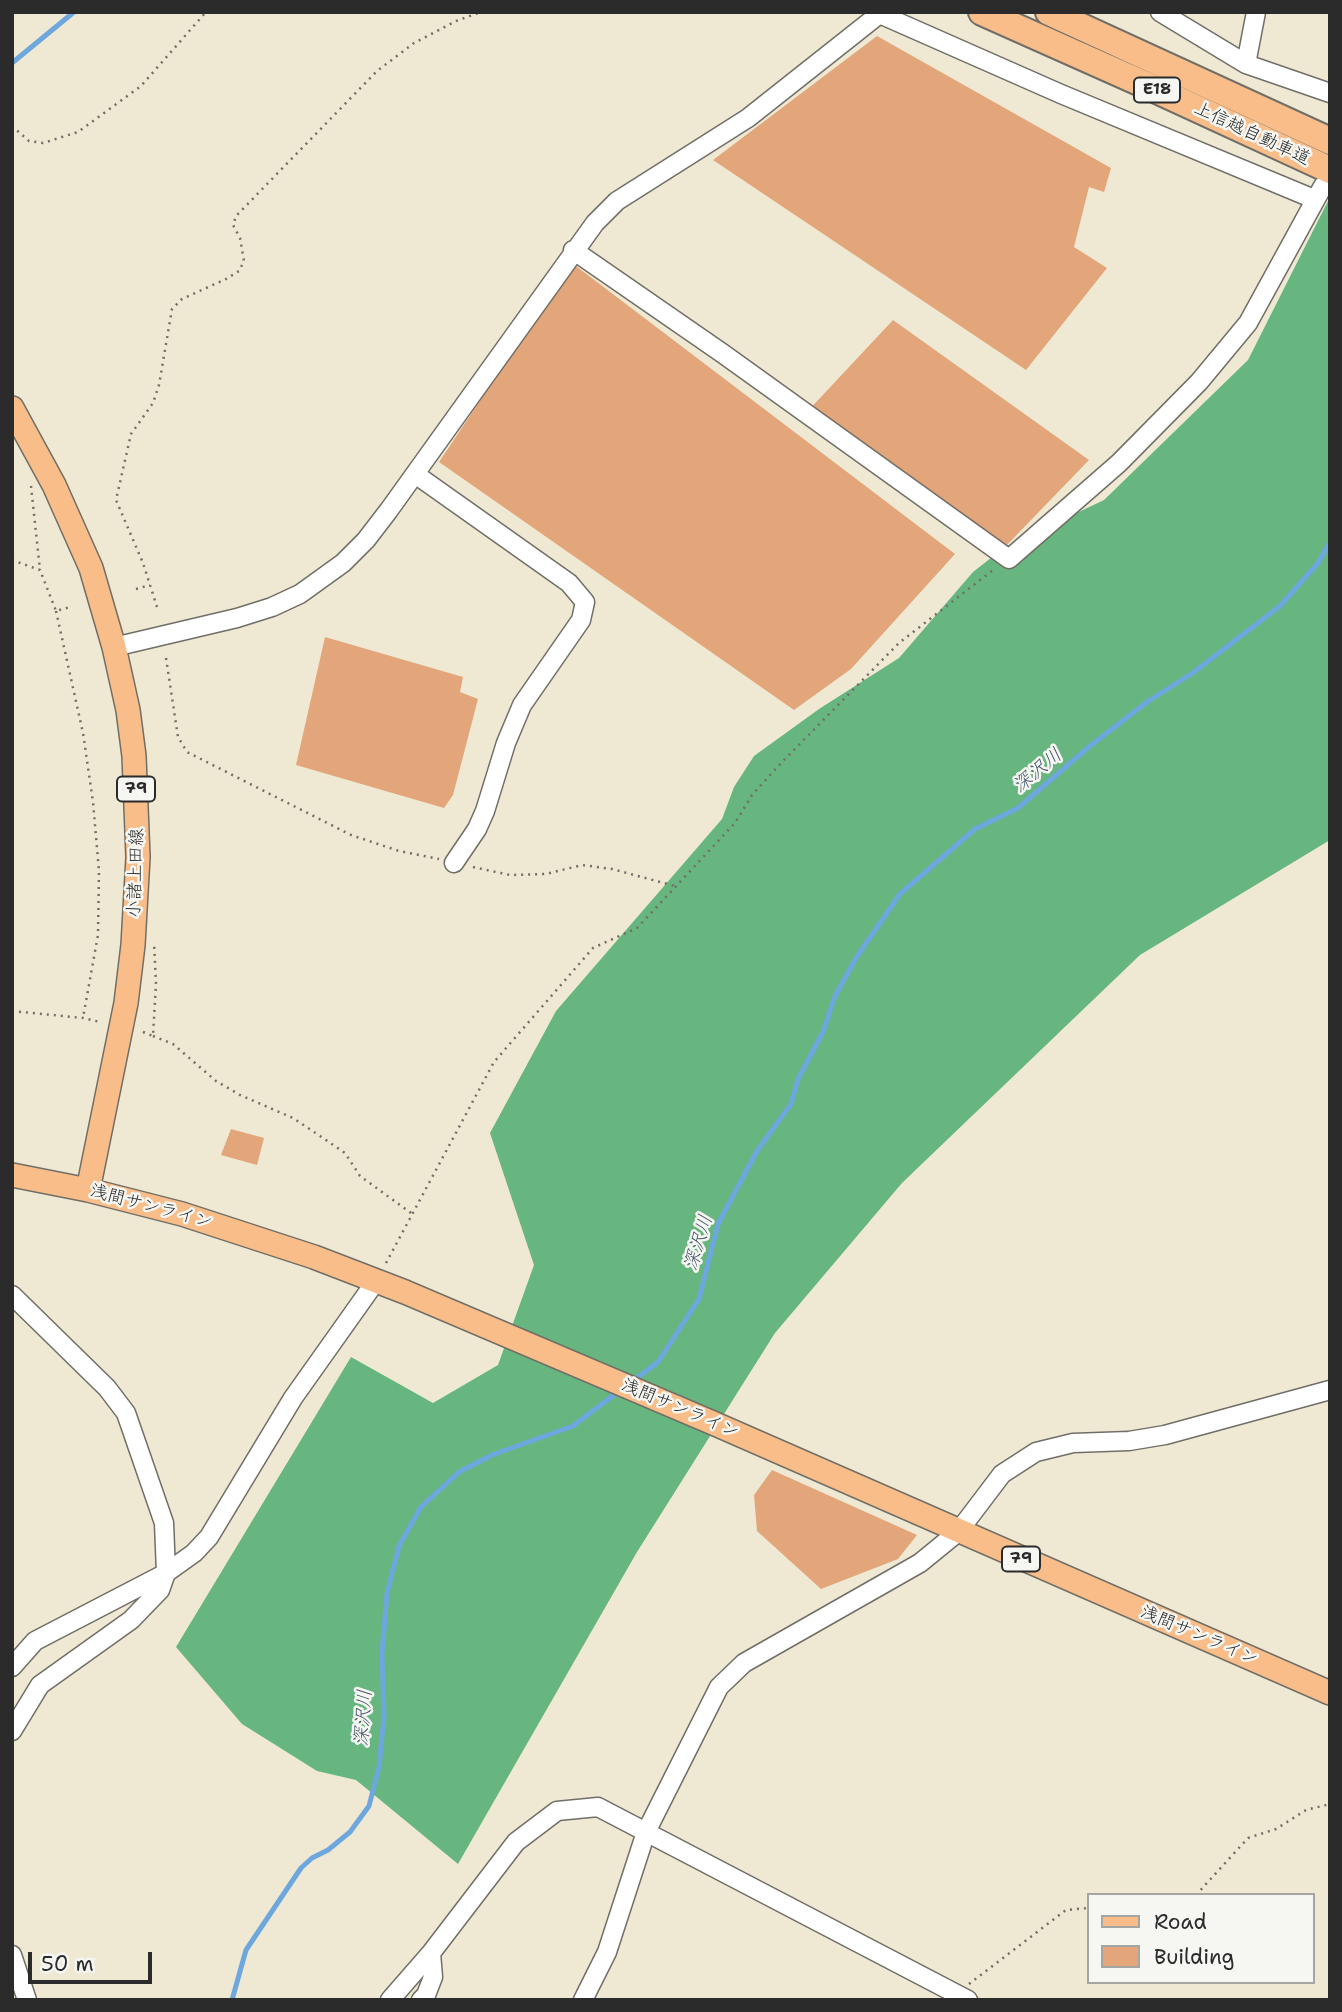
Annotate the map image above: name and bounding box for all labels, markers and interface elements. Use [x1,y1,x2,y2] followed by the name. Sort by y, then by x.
[1134,78,1180,102] road number: E18
[1190,98,1314,170] street label: 上信越自動車道
[1009,744,1067,798] water label: 深沢川
[117,776,155,802] road number: 79
[124,828,148,918] street label: 小諸上田線
[87,1180,215,1234] street label: 浅間サンライン
[680,1212,718,1274] water label: 深沢川
[618,1374,742,1444] street label: 浅間サンライン
[1002,1546,1040,1572] road number: 79
[1137,1601,1261,1671] street label: 浅間サンライン
[351,1689,377,1747] water label: 深沢川
[1086,1893,1314,1984] legend
[1154,1908,1207,1936] text: Road
[32,1938,156,1982] scale bar
[1154,1943,1234,1971] text: Building
[41,1950,94,1978] text: 50 m

